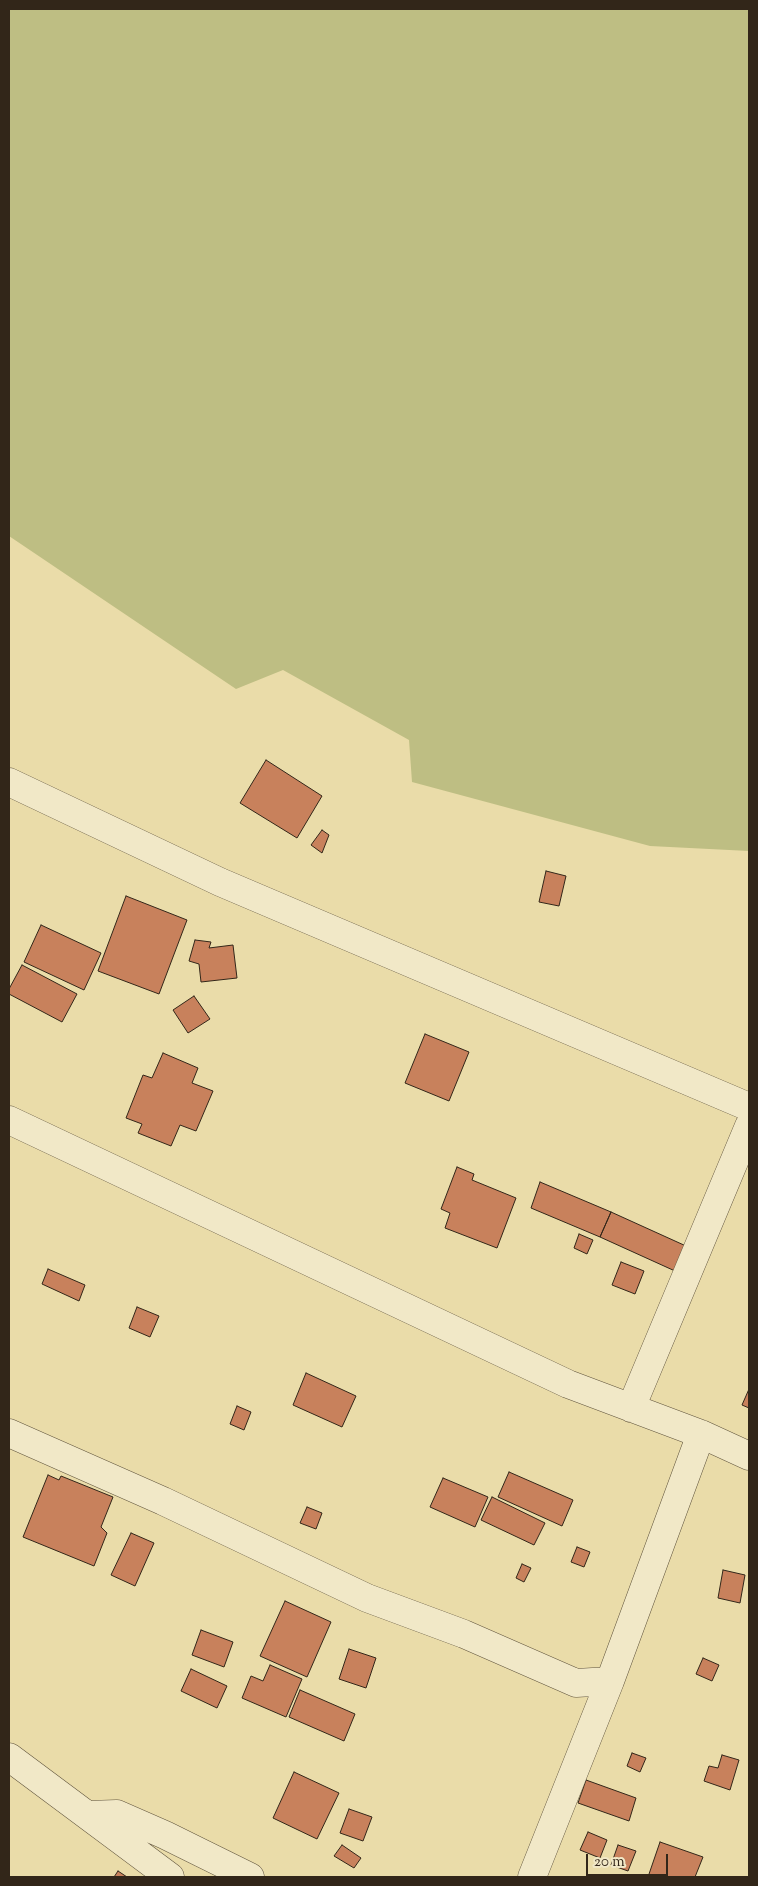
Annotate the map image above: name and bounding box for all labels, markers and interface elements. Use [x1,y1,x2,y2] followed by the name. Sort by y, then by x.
[588,1844,670,1876] scale bar
[594,1852,625,1873] text: 20 m

